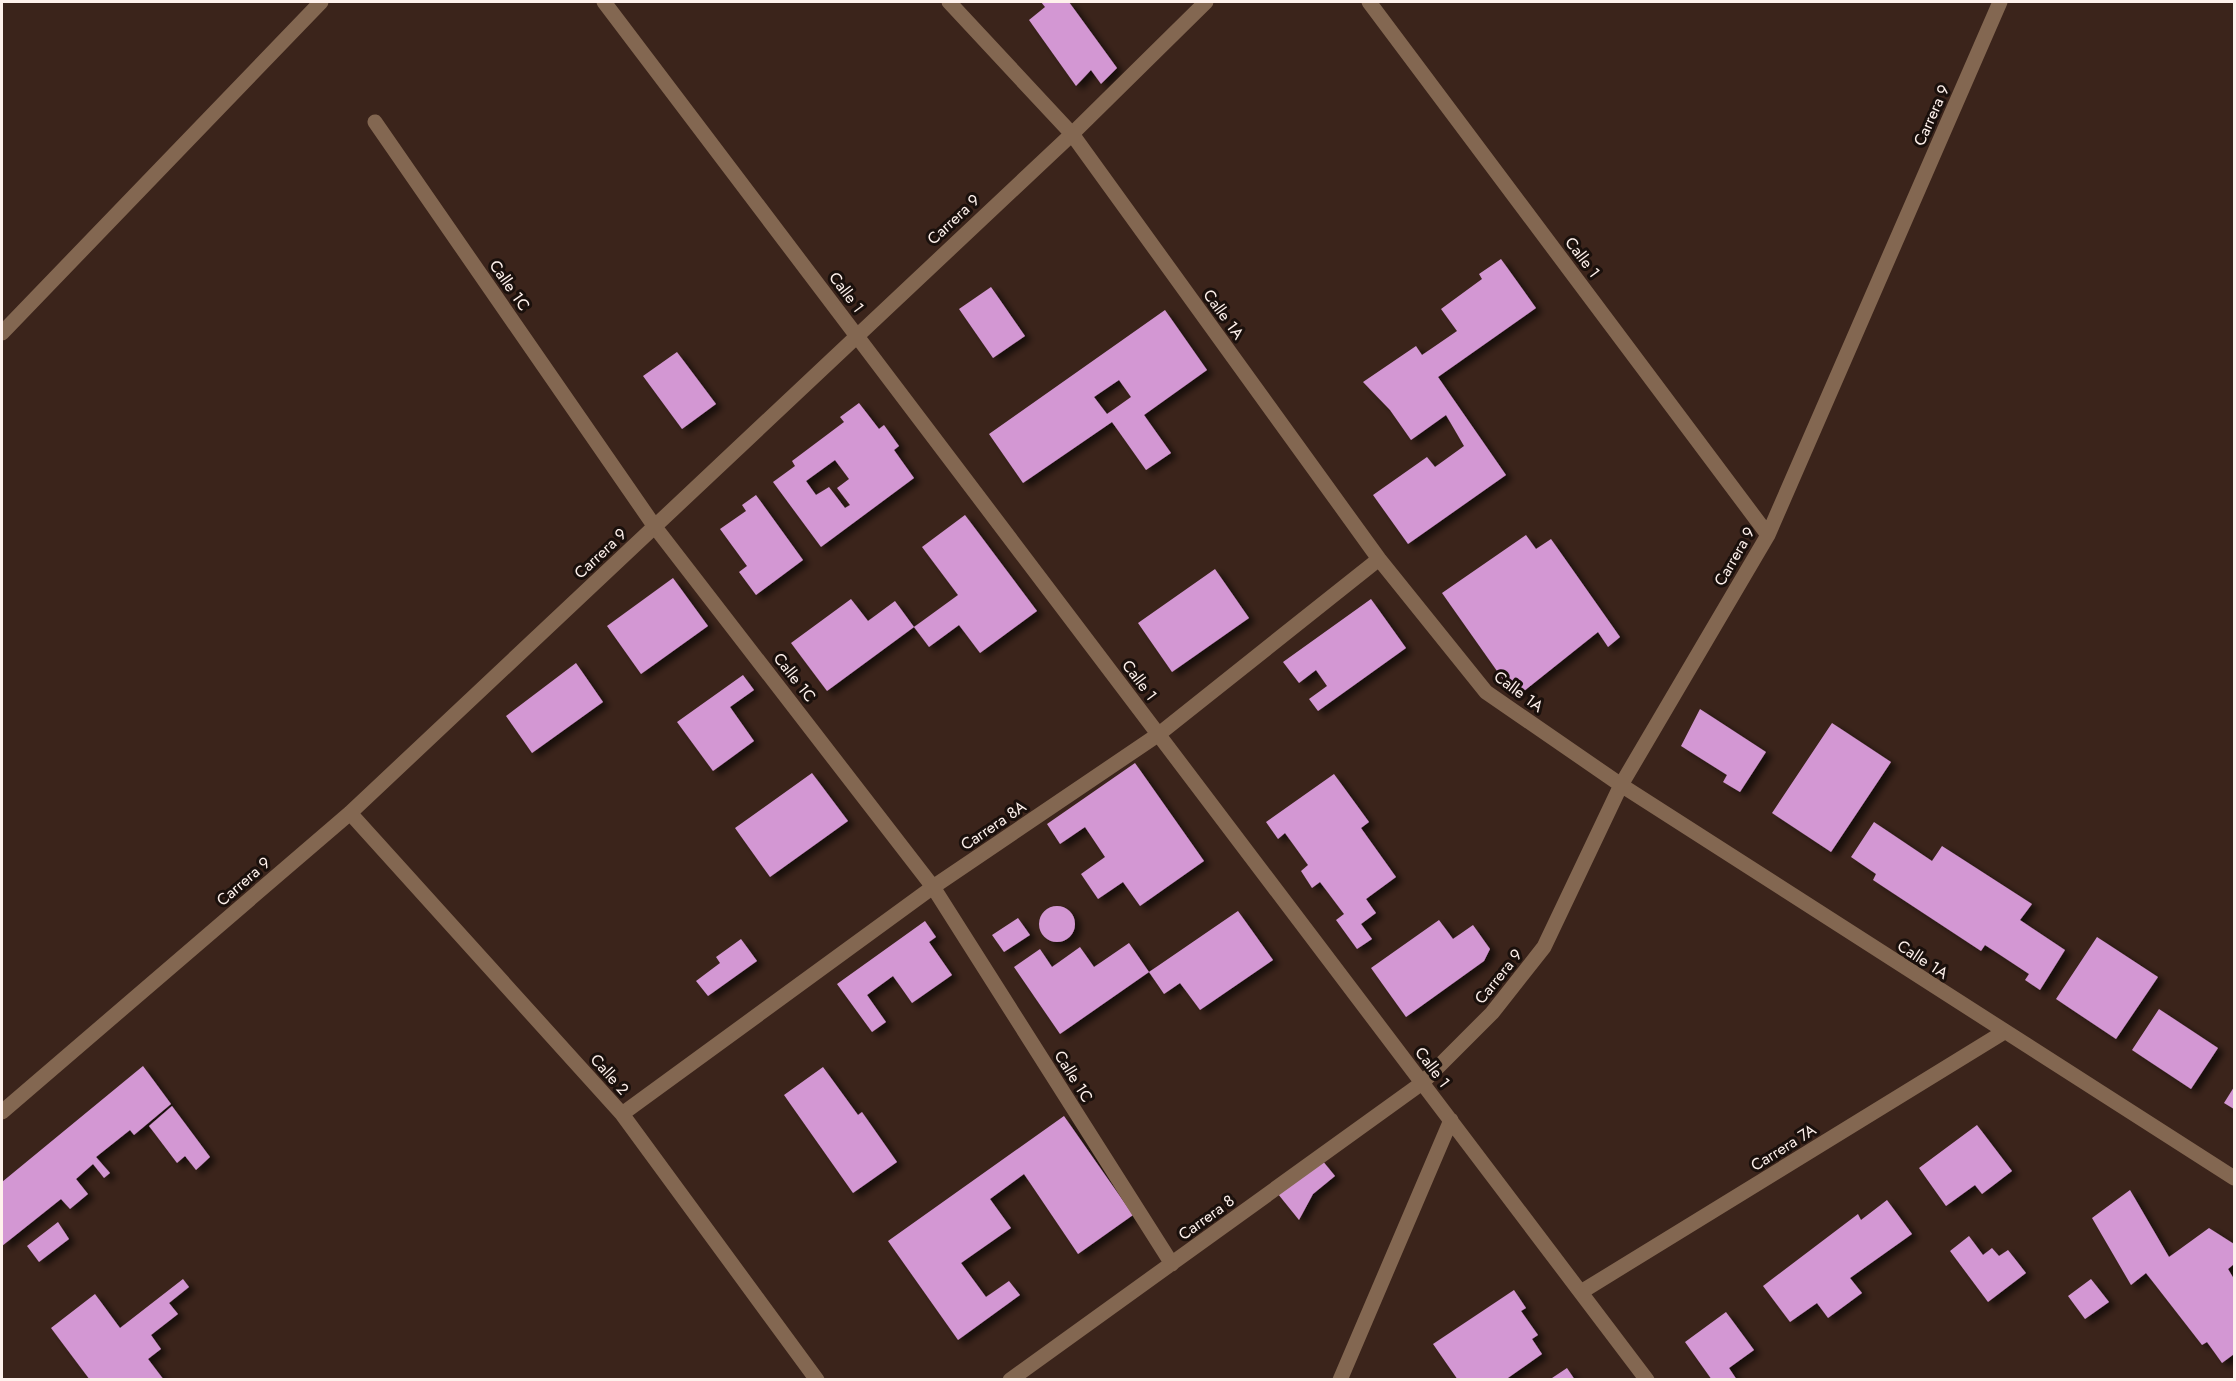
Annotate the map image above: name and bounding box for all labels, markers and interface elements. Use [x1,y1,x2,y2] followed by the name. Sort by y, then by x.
[1908,81,1955,149] street label: Carrera 9
[922,189,985,250] street label: Carrera 9
[1559,232,1606,283] street label: Calle 1
[484,255,535,315] street label: Calle 1C
[823,267,870,318] street label: Calle 1
[1198,285,1250,344] street label: Calle 1A
[1708,522,1761,590] street label: Carrera 9
[569,523,632,584] street label: Carrera 9
[768,648,821,707] street label: Calle 1C
[1116,655,1163,706] street label: Calle 1
[1489,665,1549,718] street label: Calle 1A
[956,795,1031,856] street label: Carrera 8A
[211,851,275,911] street label: Carrera 9
[1893,934,1953,985] street label: Calle 1A
[1469,944,1528,1009] street label: Carrera 9
[1409,1042,1456,1093] street label: Calle 1
[1049,1046,1098,1107] street label: Calle 1C
[585,1049,634,1100] street label: Calle 2
[1746,1118,1821,1177] street label: Carrera 7A
[1174,1189,1239,1246] street label: Carrera 8

